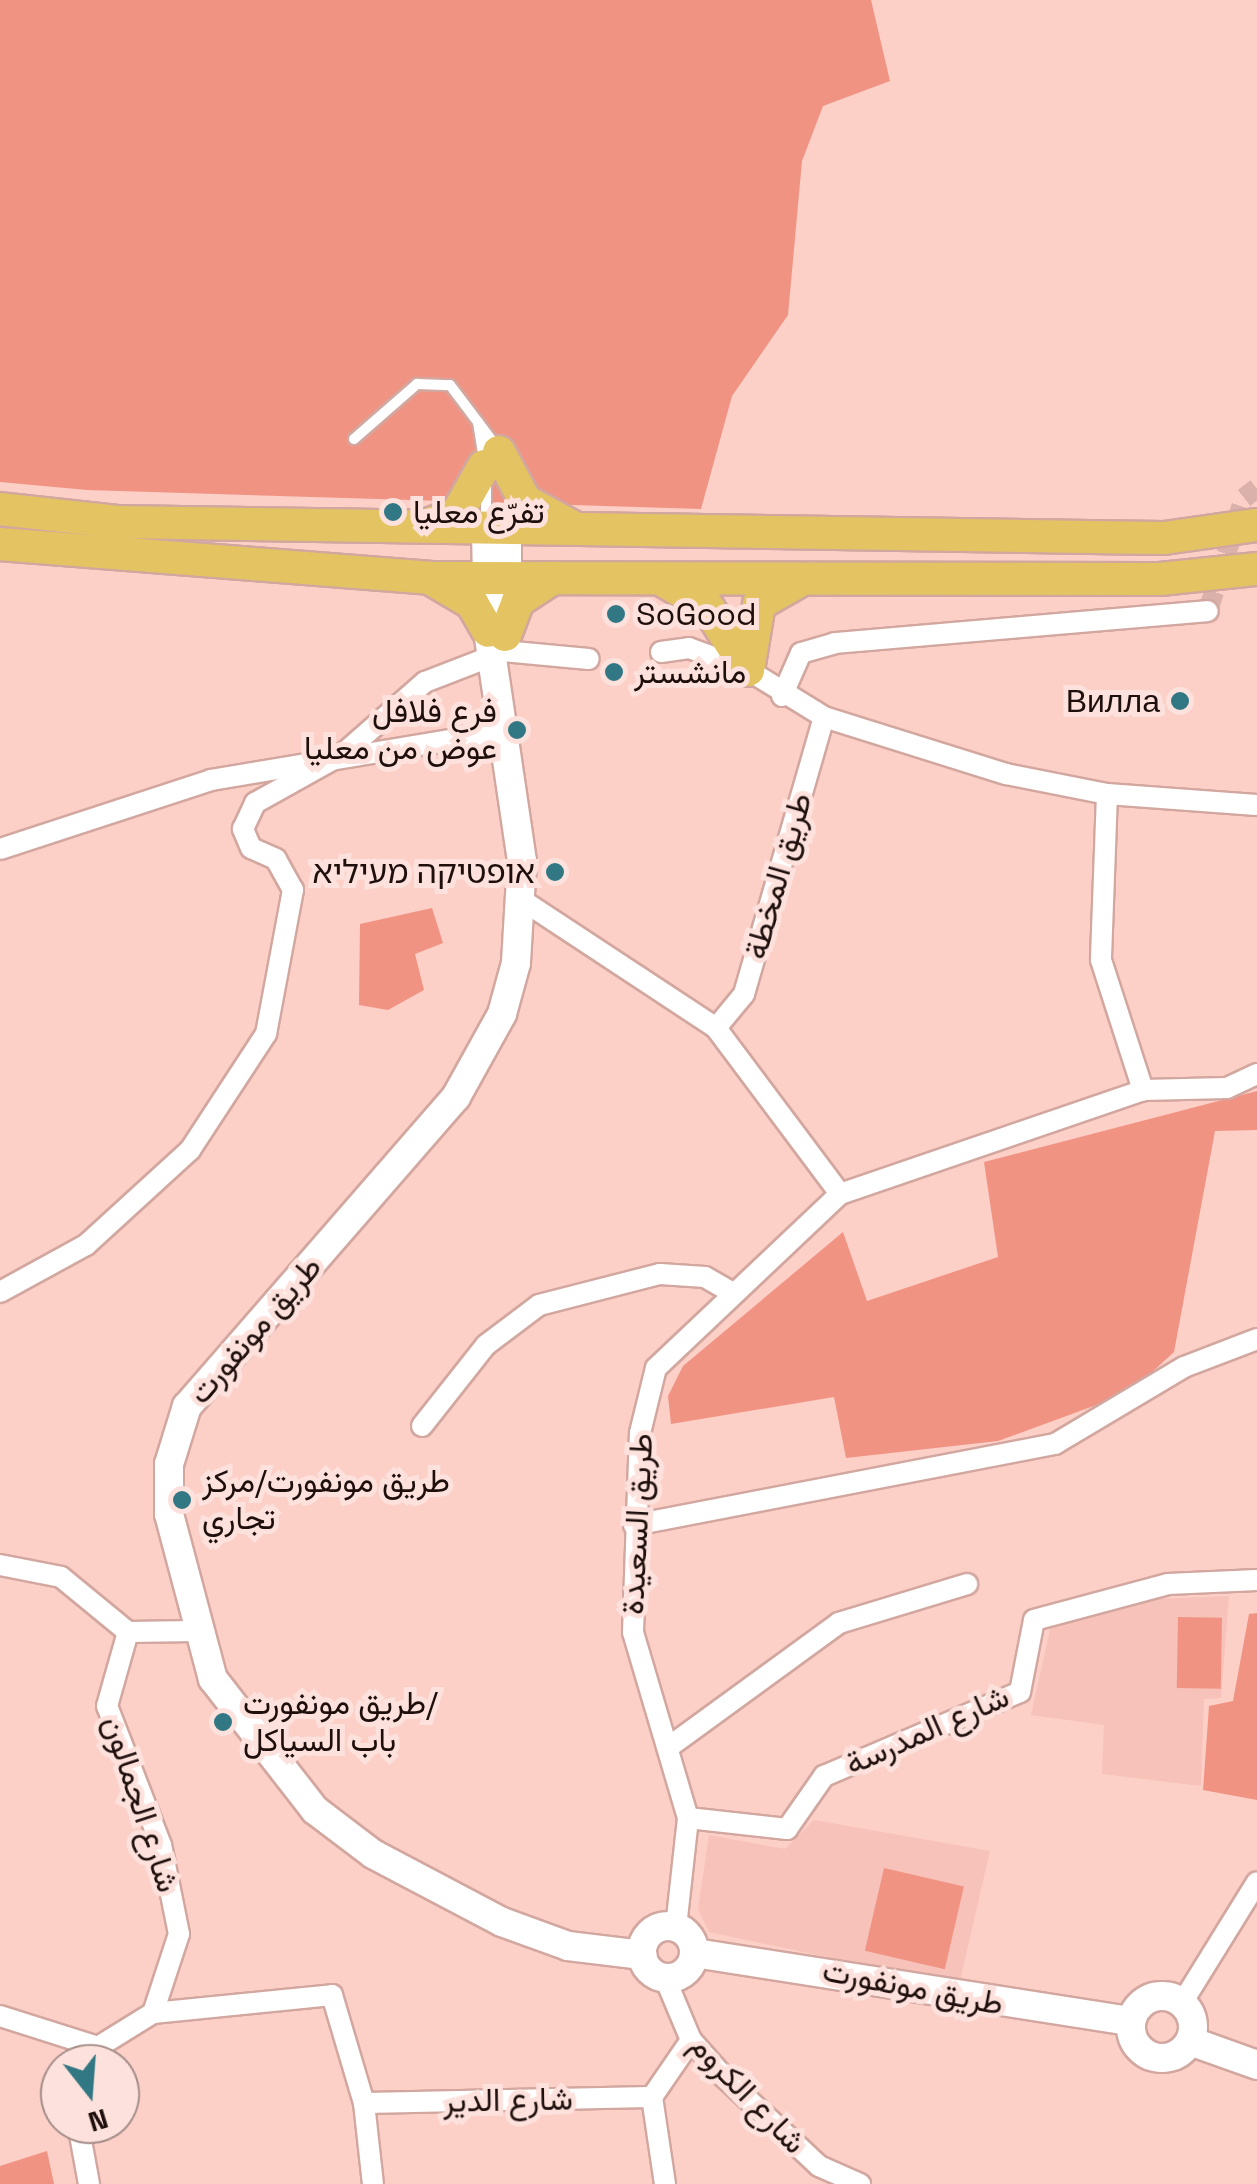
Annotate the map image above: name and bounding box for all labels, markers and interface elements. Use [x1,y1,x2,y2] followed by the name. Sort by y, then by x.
[413,493,545,531] place label: تفرّع معليا
[382,501,404,523] marker: تفرّع معليا
[636,595,757,633] place label: SoGood
[605,603,627,625] marker: SoGood
[634,653,746,691] place label: مانشستر
[603,661,625,683] marker: مانشستر
[1066,682,1160,720] place label: Вилла
[1169,690,1191,712] marker: Вилла
[304,693,497,768] place label: فرع فلافل عوض من معليا
[506,719,528,741] marker: فرع فلافل عوض من معليا
[736,788,820,964] street label: طريق المخطة
[313,853,535,891] place label: אופטיקה מעיליא
[544,861,566,883] marker: אופטיקה מעיליא
[180,1248,330,1412] street label: طريق مونفورت
[613,1432,661,1616] street label: طريق السعيدة
[202,1463,450,1538] place label: طريق مونفورت/مركز تجاري
[171,1489,193,1511] marker: طريق مونفورت/مركز تجاري
[839,1677,1015,1783] street label: شارع المدرسة
[243,1685,438,1760] place label: طريق مونفورت/ باب السياكل
[94,1711,188,1897] street label: شارع الجمالون
[212,1711,234,1733] marker: طريق مونفورت/ باب السياكل
[819,1951,1007,2023] street label: طريق مونفورت
[682,2026,814,2162] street label: شارع الكروم
[40,2044,140,2144] north arrow
[443,2080,573,2120] street label: شارع الدير
[84,2101,112,2141] text: N

